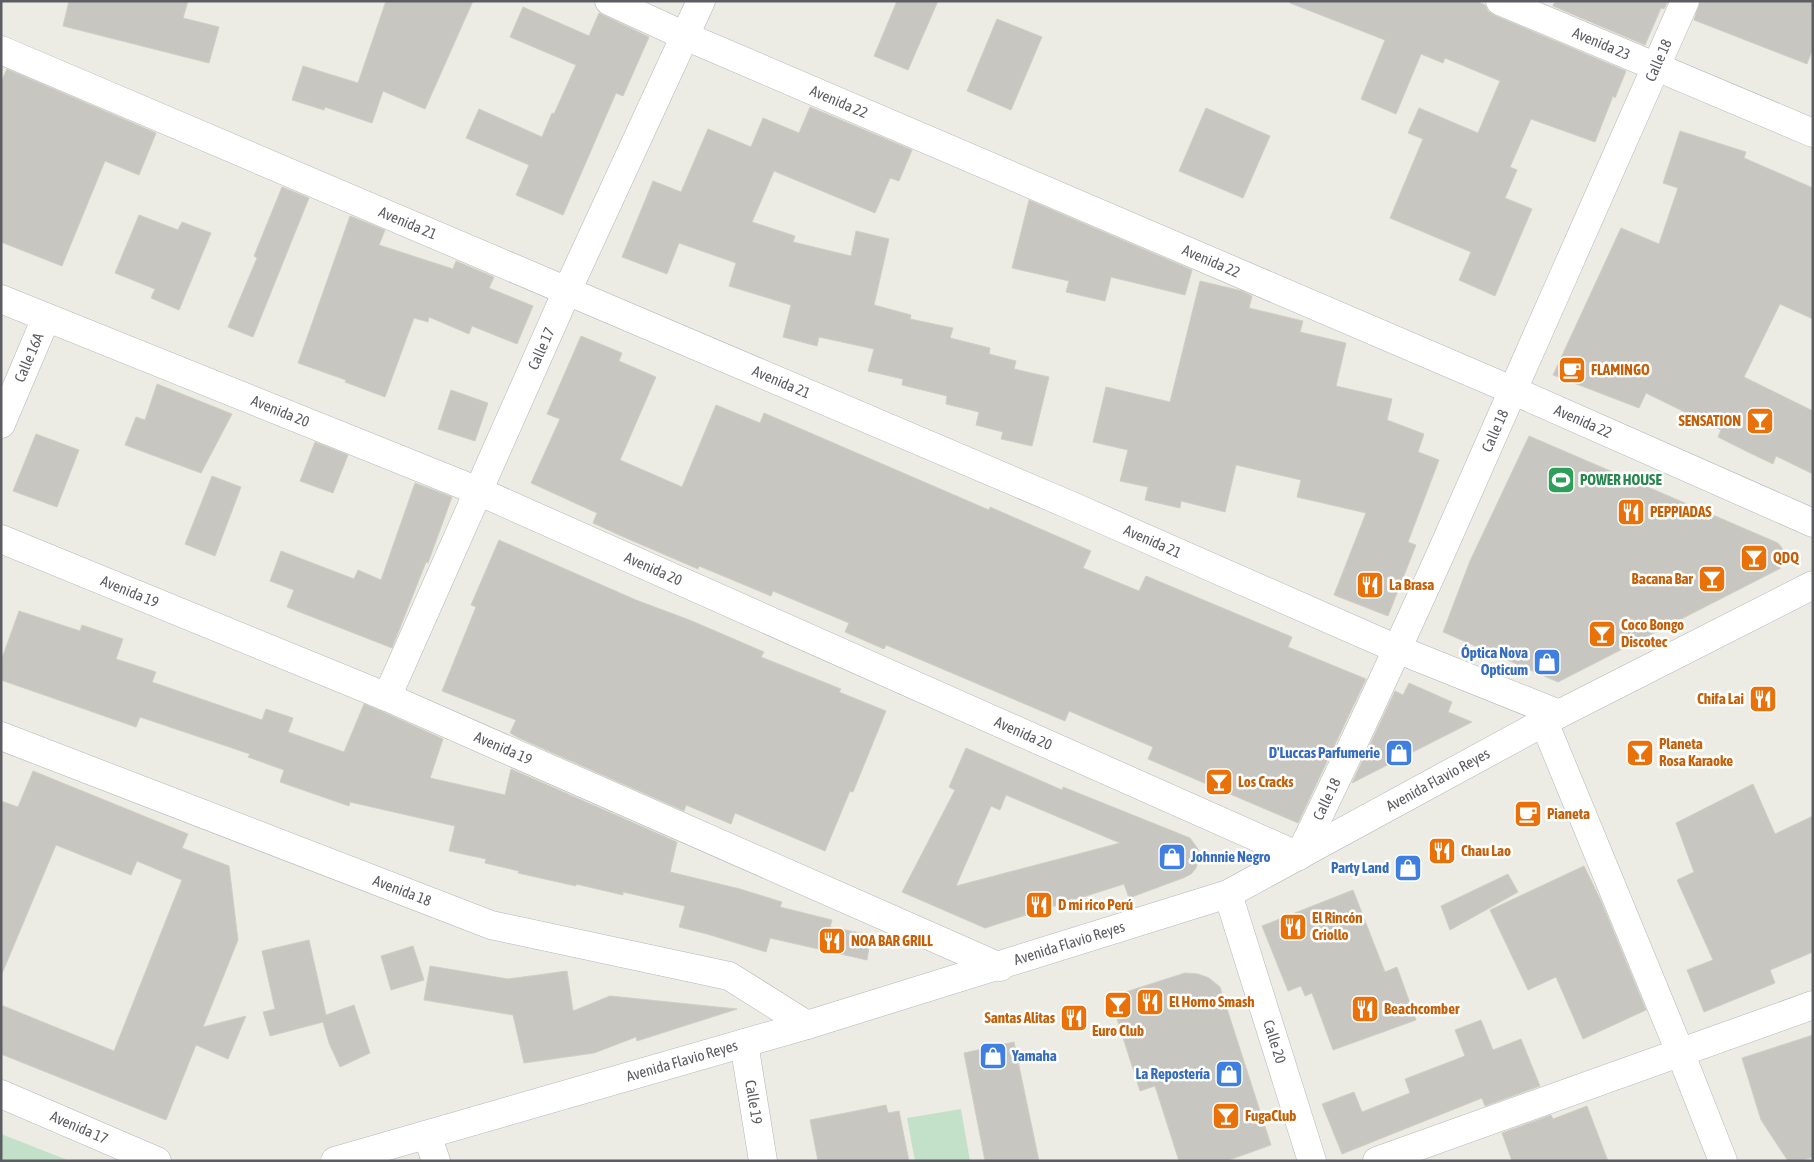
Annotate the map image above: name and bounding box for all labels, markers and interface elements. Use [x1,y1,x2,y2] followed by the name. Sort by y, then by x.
[1570,24,1633,63] street label: Avenida 23
[1641,36,1675,84] street label: Calle 18
[808,82,871,121] street label: Avenida 22
[376,203,439,243] street label: Avenida 21
[1180,241,1243,281] street label: Avenida 22
[524,325,558,372] street label: Calle 17
[11,330,47,385] street label: Calle 16A
[1557,355,1587,385] cafe icon: FLAMINGO
[1591,361,1650,378] place label: FLAMINGO
[750,362,813,402] street label: Avenida 21
[249,392,312,430] street label: Avenida 20
[1552,401,1615,441] street label: Avenida 22
[1745,406,1775,436] bar icon: SENSATION
[1478,407,1512,454] street label: Calle 18
[1678,412,1741,429] place label: SENSATION
[1546,465,1576,495] sports icon: POWER HOUSE
[1580,471,1662,488] place label: POWER HOUSE
[1616,497,1646,527] restaurant icon: PEPPIADAS
[1650,503,1712,520] place label: PEPPIADAS
[1121,521,1184,561] street label: Avenida 21
[1739,543,1769,573] bar icon: QDQ
[622,548,685,589] street label: Avenida 20
[1773,549,1799,566] place label: QDQ
[1697,564,1727,594] bar icon: Bacana Bar
[1355,570,1385,600] restaurant icon: La Brasa
[1632,570,1694,587] place label: Bacana Bar
[98,572,161,611] street label: Avenida 19
[1389,576,1434,593] place label: La Brasa
[1621,616,1684,650] place label: Coco Bongo Discotec
[1587,619,1617,649] bar icon: Coco Bongo Discotec
[1461,644,1528,678] place label: Óptica Nova Opticum
[1532,647,1562,677] shop icon: Óptica Nova Opticum
[1748,684,1778,714] restaurant icon: Chifa Lai
[1697,690,1744,707] place label: Chifa Lai
[992,713,1055,753] street label: Avenida 20
[472,728,535,768] street label: Avenida 19
[1659,735,1733,769] place label: Planeta Rosa Karaoke
[1384,738,1414,768] shop icon: D'Luccas Parfumerie
[1625,738,1655,768] bar icon: Planeta Rosa Karaoke
[1269,744,1380,761] place label: D'Luccas Parfumerie
[1383,744,1492,814] street label: Avenida Flavio Reyes
[1204,767,1234,797] bar icon: Los Cracks
[1238,773,1294,790] place label: Los Cracks
[1309,775,1344,823] street label: Calle 18
[1513,799,1543,829] cafe icon: Pianeta
[1547,805,1590,822] place label: Pianeta
[1427,836,1457,866] restaurant icon: Chau Lao
[1157,842,1187,872] shop icon: Johnnie Negro
[1461,842,1511,859] place label: Chau Lao
[1190,848,1271,865] place label: Johnnie Negro
[1393,853,1423,883] shop icon: Party Land
[1331,859,1389,876] place label: Party Land
[371,871,434,909] street label: Avenida 18
[1024,890,1054,920] restaurant icon: D mi rico Perú
[1058,896,1133,913] place label: D mi rico Perú
[1312,909,1363,943] place label: El Rincón Criollo
[1278,912,1308,942] restaurant icon: El Rincón Criollo
[1012,918,1127,968] street label: Avenida Flavio Reyes
[817,926,847,956] restaurant icon: NOA BAR GRILL
[851,932,933,949] place label: NOA BAR GRILL
[1135,987,1165,1017] restaurant icon: El Horno Smash
[1103,990,1133,1020] bar icon: Euro Club
[1169,993,1255,1010] place label: El Horno Smash
[1350,994,1380,1024] restaurant icon: Beachcomber
[1384,1000,1460,1017] place label: Beachcomber
[1059,1003,1089,1033] restaurant icon: Santas Alitas
[984,1009,1056,1026] place label: Santas Alitas
[1260,1018,1290,1066] street label: Calle 20
[1092,1022,1144,1039] place label: Euro Club
[624,1036,739,1085] street label: Avenida Flavio Reyes
[978,1041,1008,1071] shop icon: Yamaha
[1011,1047,1057,1064] place label: Yamaha
[1214,1059,1244,1089] shop icon: La Repostería
[1136,1065,1210,1082] place label: La Repostería
[742,1079,766,1126] street label: Calle 19
[1211,1101,1241,1131] bar icon: FugaClub
[48,1107,111,1147] street label: Avenida 17
[1245,1107,1296,1124] place label: FugaClub

